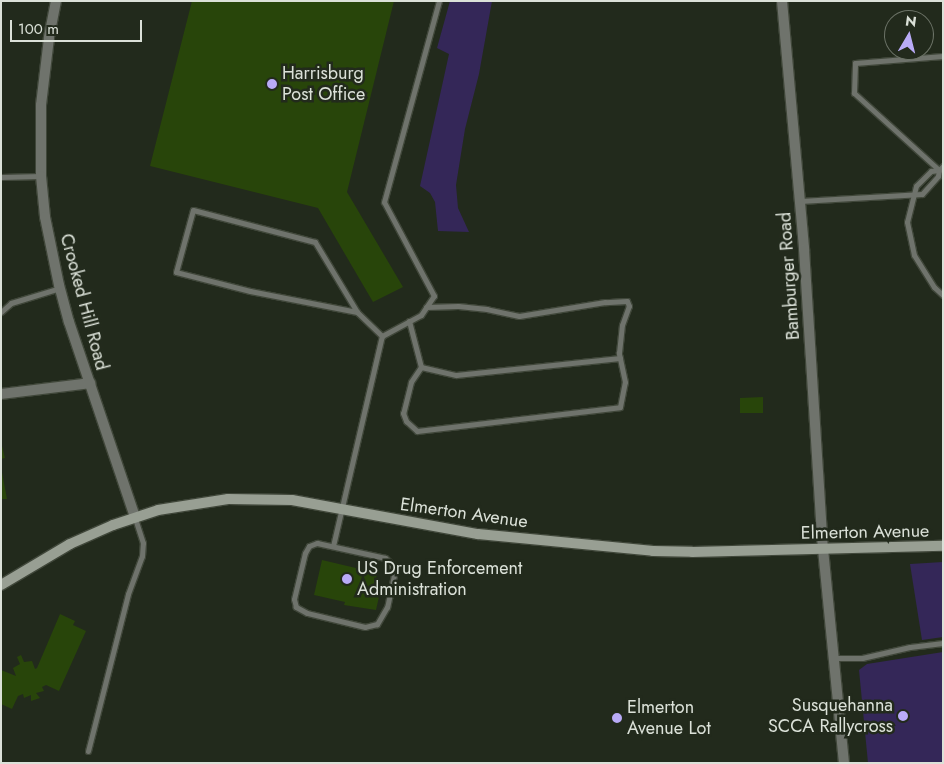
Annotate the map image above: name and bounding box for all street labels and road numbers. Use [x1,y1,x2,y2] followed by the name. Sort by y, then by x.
[774,211,804,341] street label: Bamburger Road
[55,231,113,373] street label: Crooked Hill Road
[399,493,529,533] street label: Elmerton Avenue
[801,520,929,544] street label: Elmerton Avenue

